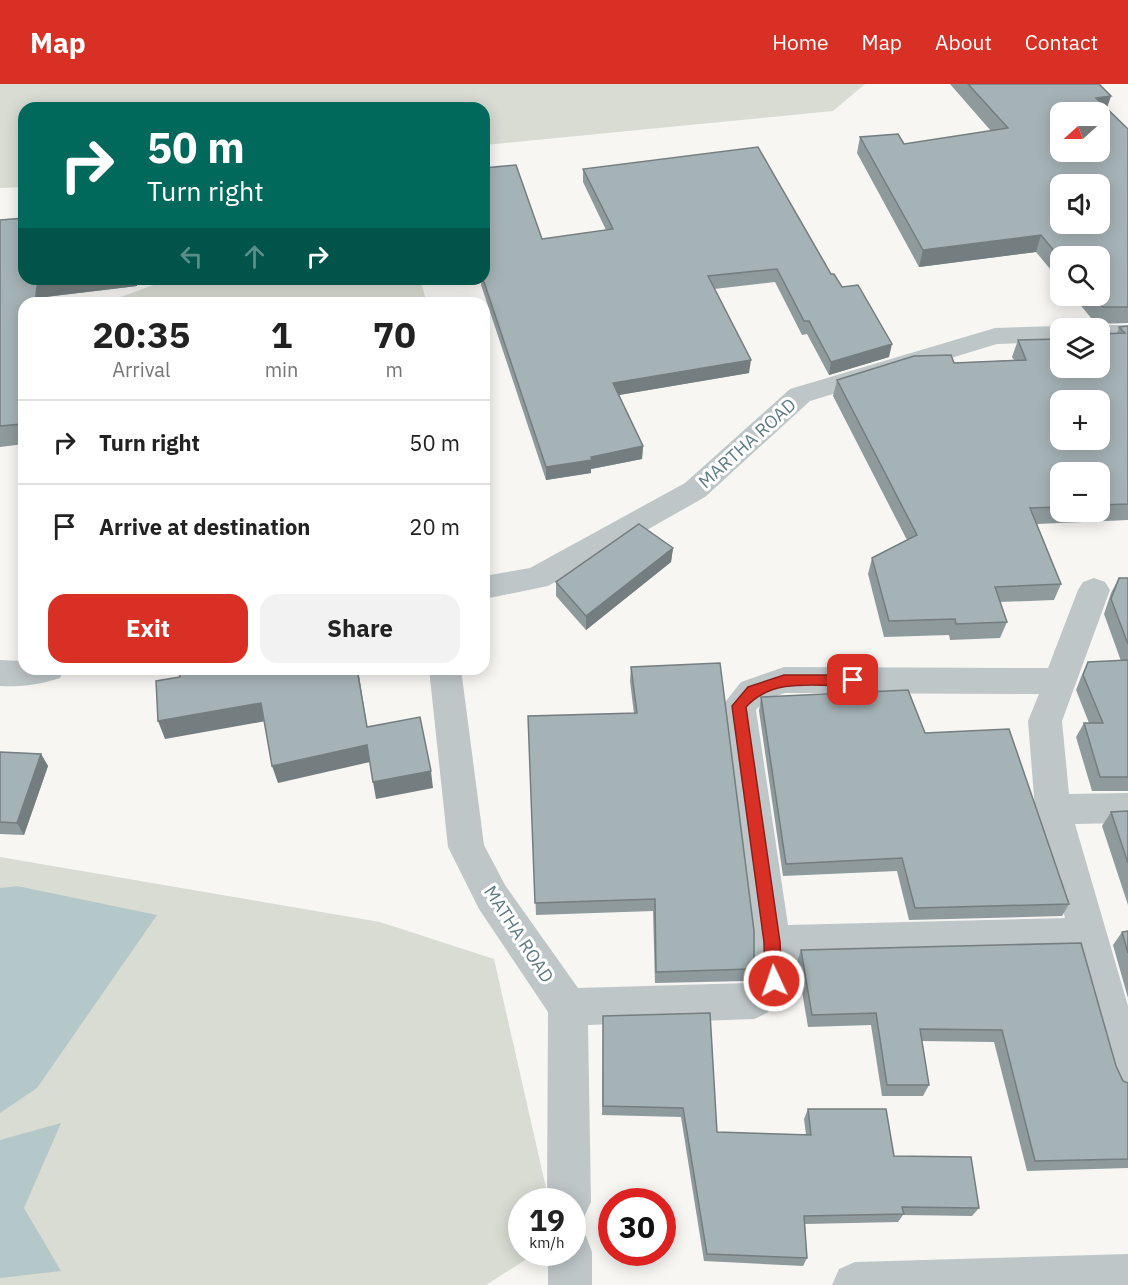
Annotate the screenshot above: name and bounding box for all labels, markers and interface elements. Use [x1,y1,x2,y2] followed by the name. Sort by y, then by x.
[30,24,86,61] text: Map
[772,28,829,56] text: Home
[862,28,902,56] text: Map
[935,28,992,56] text: About
[1025,28,1098,56] text: Contact
[1050,102,1110,162] north arrow
[1050,102,1110,522] map controls
[147,120,245,175] text: 50 m
[48,126,126,204] icon: right
[147,173,264,208] text: Turn right
[1050,174,1110,234] button: sound
[175,240,208,273] icon: left
[238,240,271,273] icon: ahead
[301,240,334,273] icon: right
[1050,246,1110,306] button: search
[92,311,190,358] text: 20:35
[271,311,292,358] text: 1
[373,311,416,358] text: 70
[1050,318,1110,378] button: layers
[112,356,170,383] text: Arrival
[265,356,298,383] text: min
[385,356,403,383] text: m
[1050,390,1110,450] button: +
[693,393,801,493] street label: MARTHA ROAD
[48,426,81,459] icon: right
[99,428,200,457] text: Turn right
[409,428,460,457] text: 50 m
[1050,462,1110,522] button: −
[48,510,81,543] icon: arrive
[99,512,310,541] text: Arrive at destination
[409,512,460,541] text: 20 m
[48,594,248,663] button: Exit
[260,594,460,663] button: Share
[827,654,878,705] pin
[836,663,869,696] icon: arrive
[479,881,559,987] street label: MATHA ROAD
[742,949,806,1013] position arrow
[598,1188,676,1266] speed limit sign: 30
[529,1200,565,1239] text: 19
[529,1233,565,1252] text: km/h

